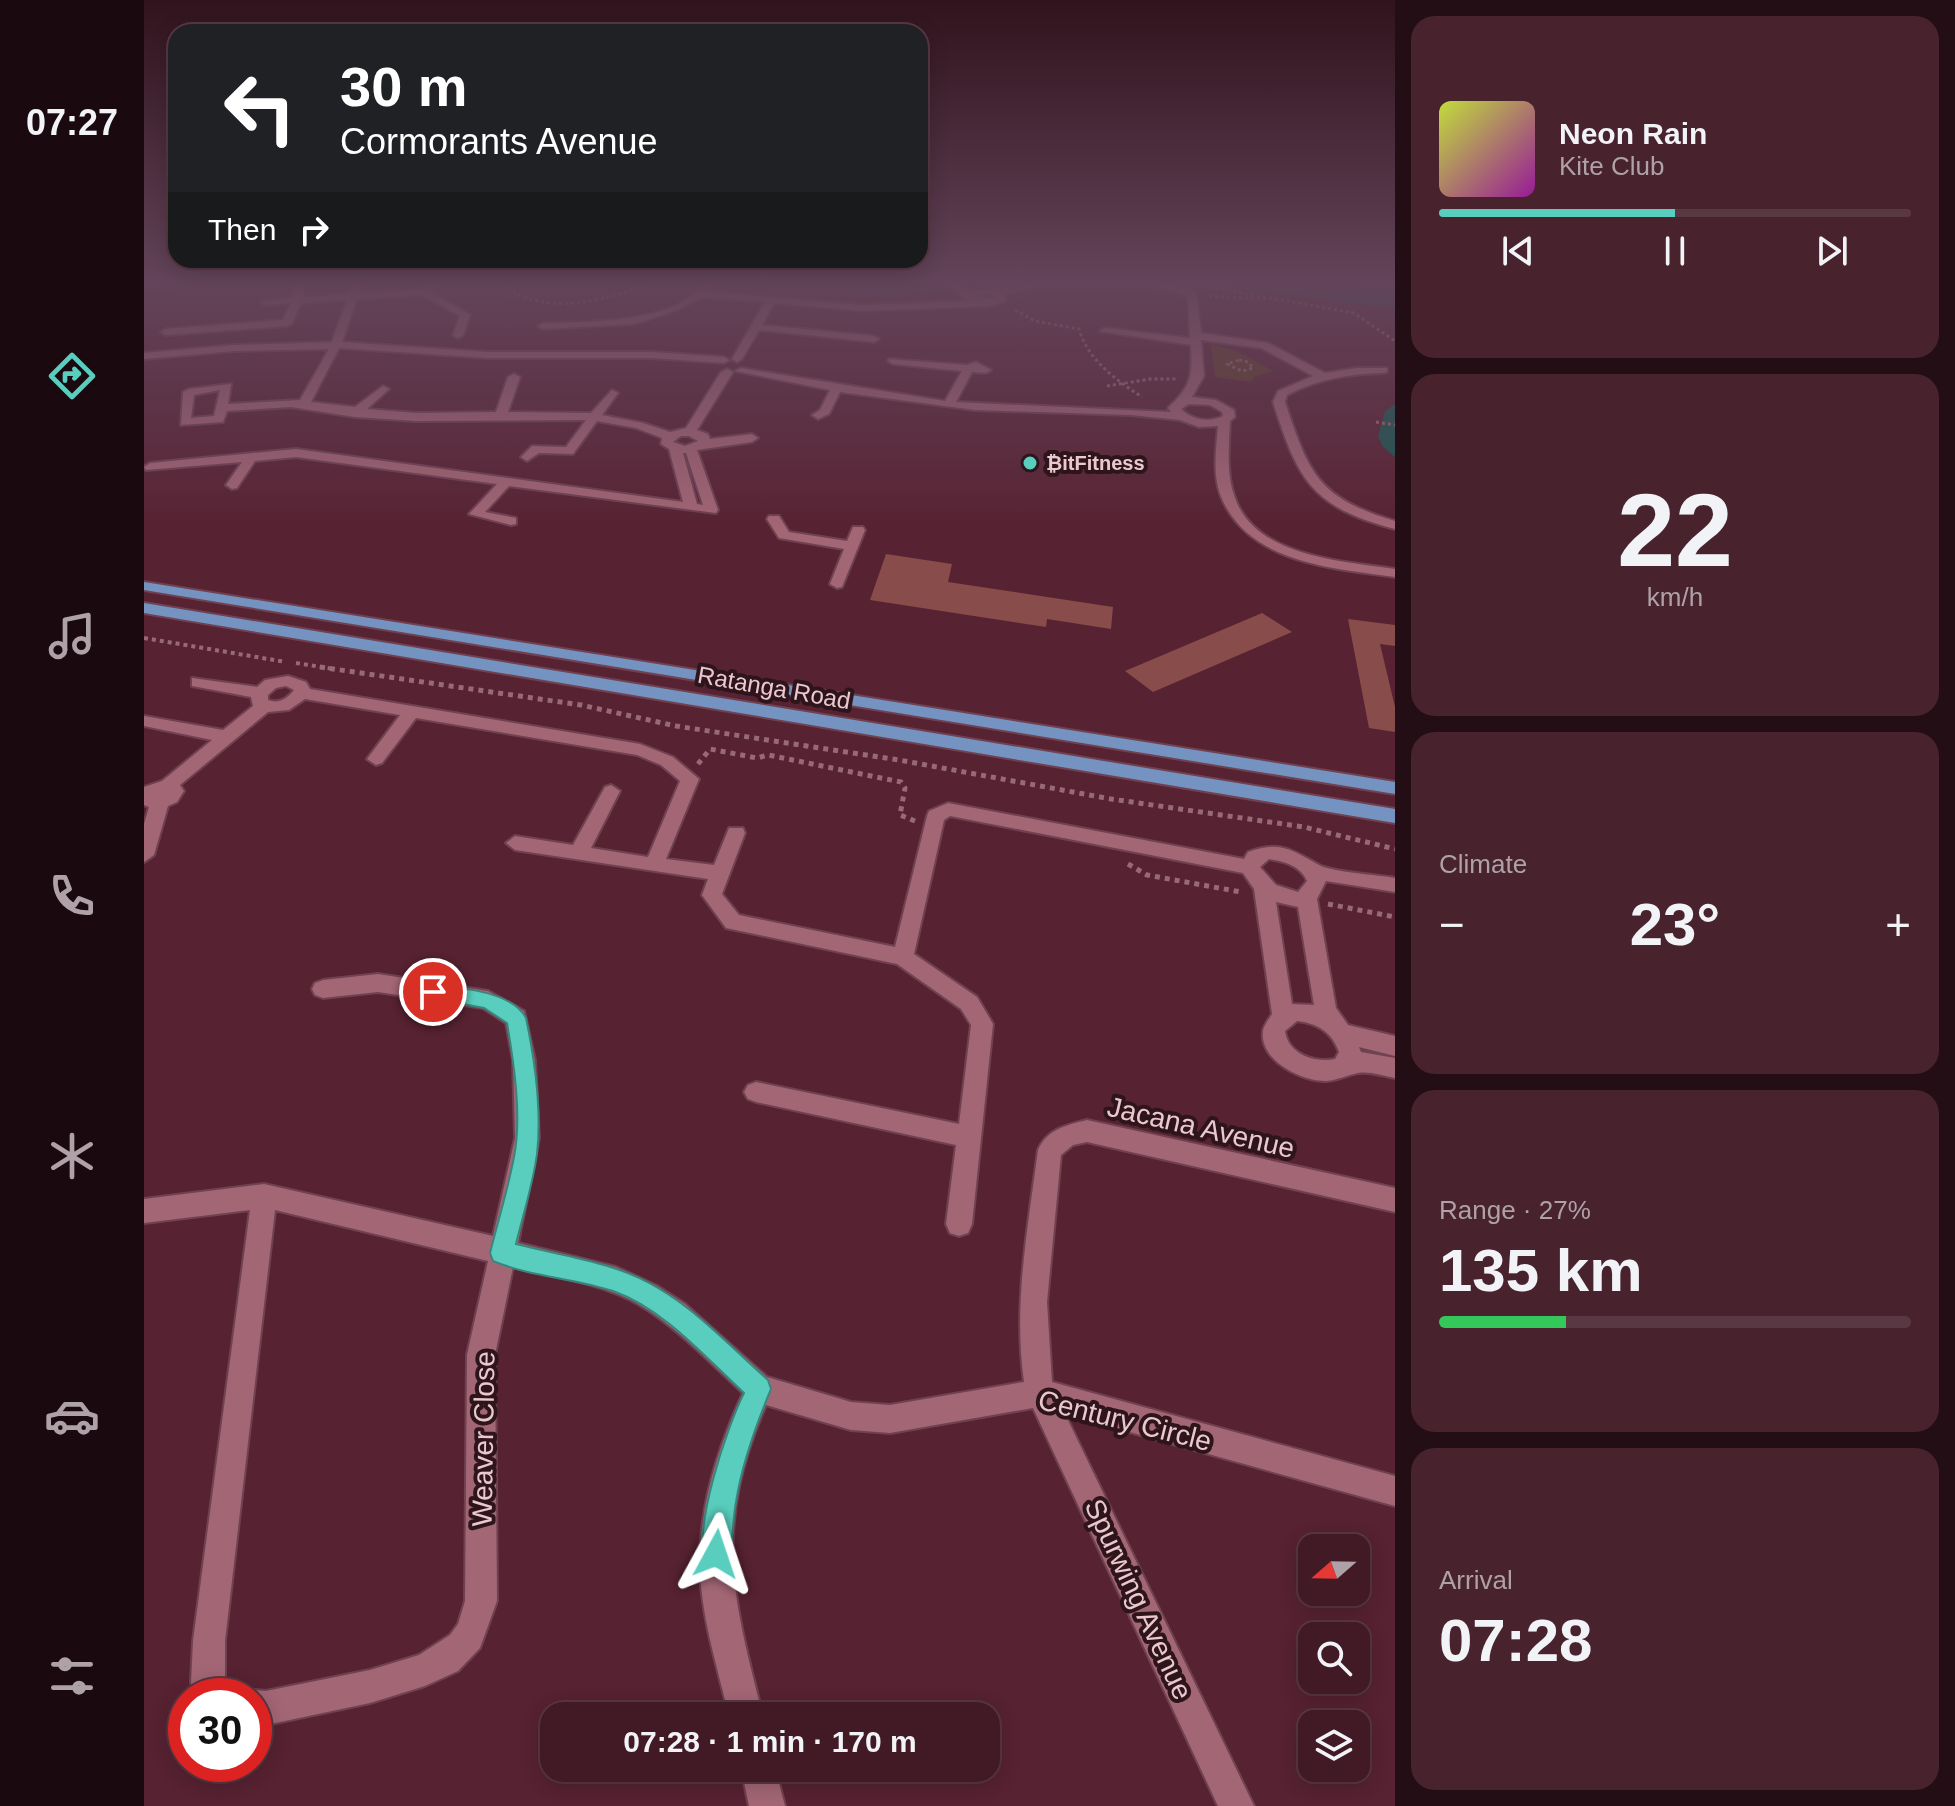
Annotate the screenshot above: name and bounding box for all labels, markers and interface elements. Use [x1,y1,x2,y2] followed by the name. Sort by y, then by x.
[340,55,468,118] text: 30 m
[208,56,312,160] icon: left
[26,102,118,143] text: 07:27
[1559,117,1707,150] text: Neon Rain
[340,121,658,162] text: Cormorants Avenue
[1559,151,1665,181] text: Kite Club
[292,208,336,252] icon: right
[208,213,276,246] text: Then
[1496,229,1540,273] icon: previous
[1653,229,1697,273] icon: pause
[1810,229,1854,273] icon: next
[44,348,100,404] icon: directions
[1046,452,1145,474] place label: ₿itFitness
[1021,454,1039,472] marker: ₿itFitness
[1617,472,1733,588] text: 22
[1647,582,1703,612] text: km/h
[44,608,100,664] icon: music
[696,661,853,714] street label: Ratanga Road
[1439,849,1527,879] text: Climate
[44,868,100,924] icon: phone
[1630,891,1720,958] text: 23°
[1439,900,1465,949] text: −
[1885,900,1911,949] text: +
[399,958,467,1026] pin
[411,970,455,1014] icon: arrive
[1104,1091,1297,1164] street label: Jacana Avenue
[44,1128,100,1184] icon: climate
[1439,1195,1591,1225] text: Range · 27%
[1439,1237,1643,1304] text: 135 km
[466,1351,501,1527] street label: Weaver Close
[1035,1384,1215,1457] street label: Century Circle
[44,1388,100,1444] icon: car
[1079,1494,1199,1704] street label: Spurwing Avenue
[674,1512,758,1596] position arrow
[1298,1534,1370,1606] north arrow
[1298,1534,1370,1782] map controls
[1439,1565,1513,1595] text: Arrival
[1439,1607,1592,1674] text: 07:28
[1298,1622,1370,1694] button: search
[44,1648,100,1704] icon: filters
[168,1678,272,1782] speed limit sign: 30
[1298,1710,1370,1782] button: layers
[623,1725,917,1758] text: 07:28 · 1 min · 170 m

